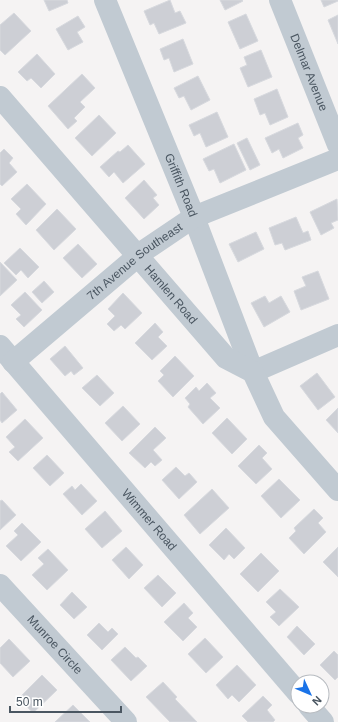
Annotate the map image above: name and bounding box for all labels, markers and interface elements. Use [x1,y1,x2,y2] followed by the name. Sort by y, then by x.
[287,32,331,113] street label: Delmar Avenue
[162,151,200,219] street label: Griffith Road
[84,219,186,303] street label: 7th Avenue Southeast
[142,262,200,327] street label: Hamlen Road
[119,486,180,553] street label: Wimmer Road
[24,612,86,677] street label: Munroe Circle
[290,674,330,714] north arrow
[10,688,121,714] scale bar
[310,694,324,708] text: N
[16,695,43,709] text: 50 m

